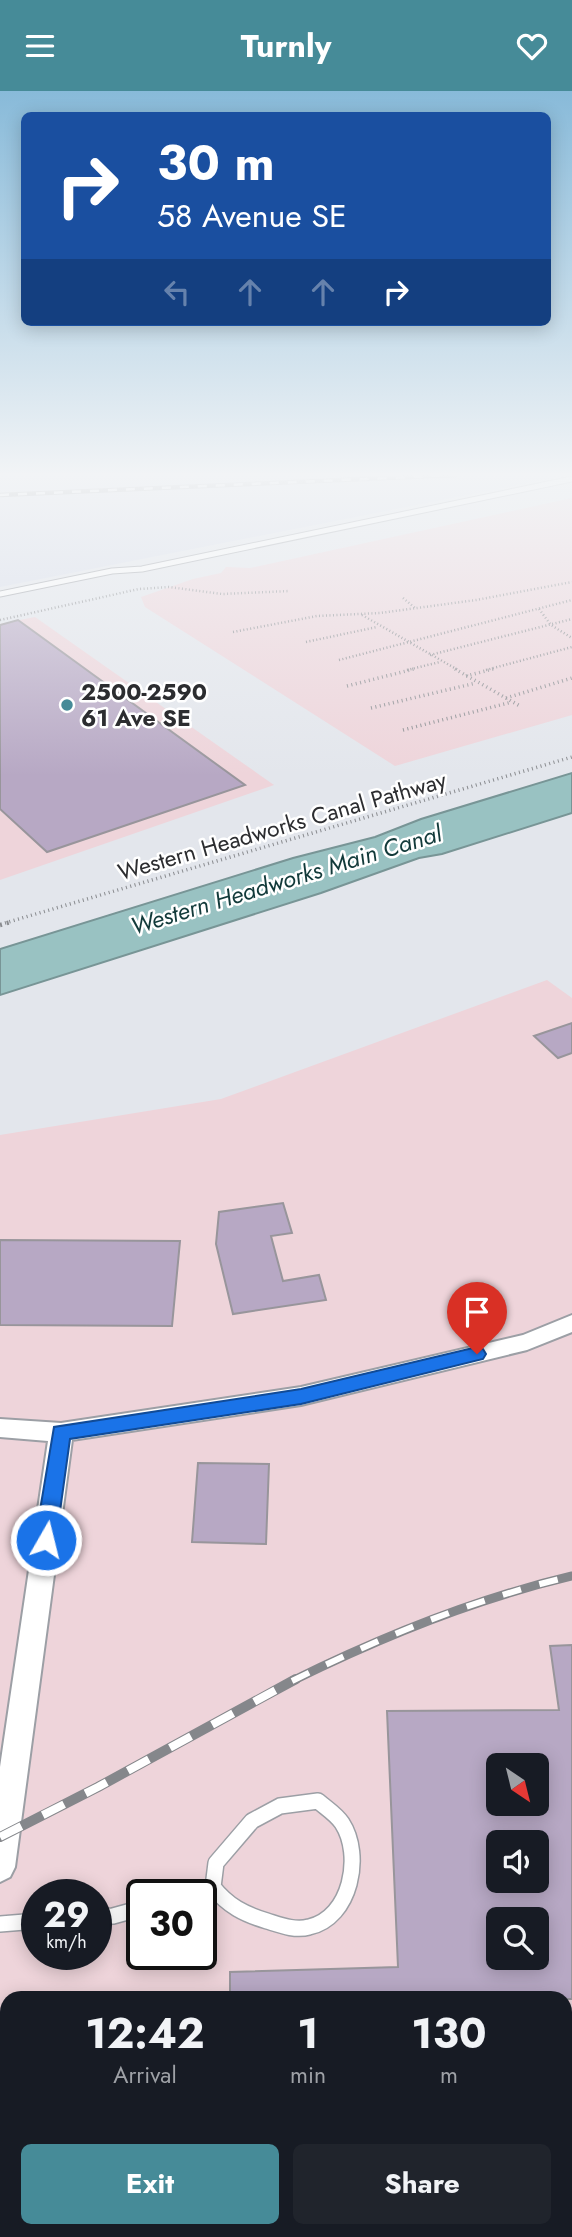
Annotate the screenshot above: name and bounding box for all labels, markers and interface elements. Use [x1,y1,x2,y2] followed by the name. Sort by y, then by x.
[241,23,331,69] text: Turnly
[21,27,59,65] icon: menu
[513,27,551,65] icon: heart
[157,128,275,198] text: 30 m
[42,140,133,231] icon: right
[157,193,347,239] text: 58 Avenue SE
[158,273,196,311] icon: left
[231,273,269,311] icon: ahead
[304,273,342,311] icon: ahead
[377,273,415,311] icon: right
[81,675,207,735] place label: 2500-2590 61 Ave SE
[59,697,75,713] marker: 2500-2590 61 Ave SE
[114,763,451,889] street label: Western Headworks Canal Pathway
[126,815,447,944] water label: Western Headworks Main Canal
[447,1282,507,1354] pin
[458,1293,496,1331] icon: arrive
[9,1503,83,1577] position arrow
[486,1753,550,1817] north arrow
[486,1753,549,1970] map controls
[486,1830,549,1893] button: sound
[126,1879,217,1970] speed limit sign: 30
[43,1890,90,1940] text: 29
[486,1907,549,1970] button: search
[46,1929,87,1955] text: km/h
[85,2003,205,2064] text: 12:42
[297,2003,319,2064] text: 1
[411,2003,487,2064] text: 130
[113,2058,177,2092] text: Arrival
[290,2058,326,2092] text: min
[440,2058,458,2092] text: m
[21,2144,279,2224] button: Exit
[293,2144,551,2224] button: Share

